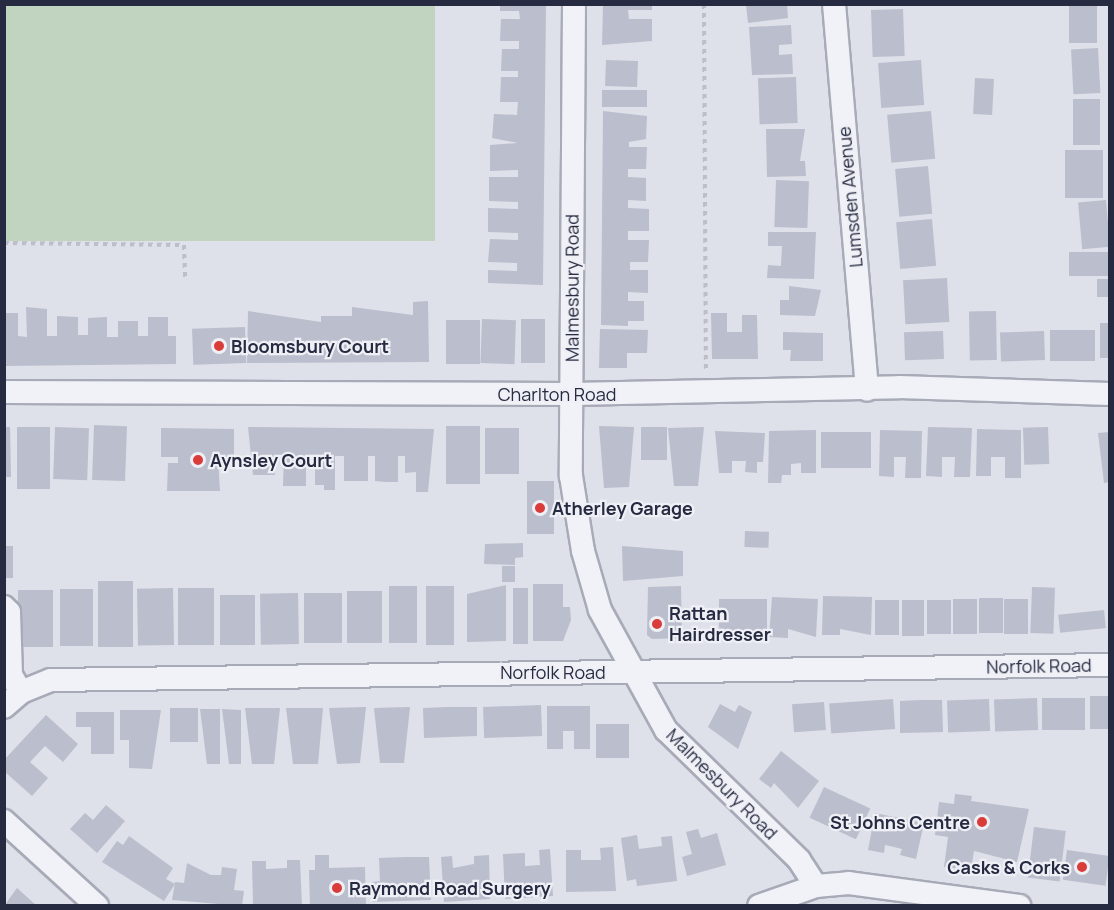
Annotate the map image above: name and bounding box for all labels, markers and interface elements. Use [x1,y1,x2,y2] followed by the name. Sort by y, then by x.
[833,126,867,268] street label: Lumsden Avenue
[561,214,583,362] street label: Malmesbury Road
[231,335,389,357] place label: Bloomsbury Court
[212,339,226,353] marker: Bloomsbury Court
[498,383,616,405] street label: Charlton Road
[210,449,332,471] place label: Aynsley Court
[191,453,205,467] marker: Aynsley Court
[552,497,693,519] place label: Atherley Garage
[533,501,547,515] marker: Atherley Garage
[669,603,771,646] place label: Rattan Hairdresser
[650,617,664,631] marker: Rattan Hairdresser
[986,654,1092,678] street label: Norfolk Road
[500,661,606,683] street label: Norfolk Road
[662,724,782,844] street label: Malmesbury Road
[830,811,970,833] place label: St Johns Centre
[975,815,989,829] marker: St Johns Centre
[947,856,1070,878] place label: Casks & Corks
[1075,860,1089,874] marker: Casks & Corks
[349,877,551,899] place label: Raymond Road Surgery
[330,881,344,895] marker: Raymond Road Surgery

